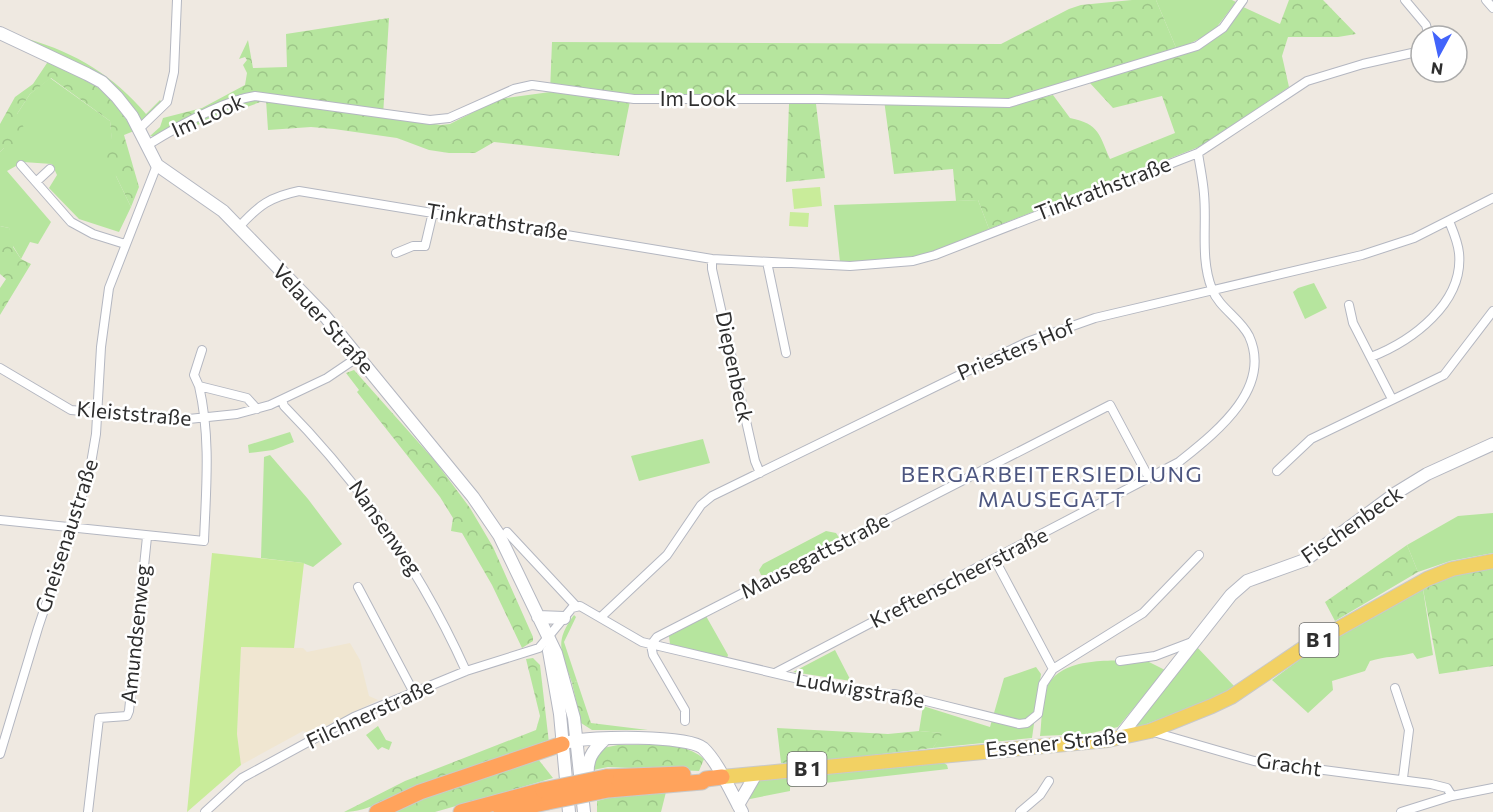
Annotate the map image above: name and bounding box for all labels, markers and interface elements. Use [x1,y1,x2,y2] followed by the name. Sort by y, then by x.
[1409,24,1469,84] north arrow
[1430,59,1444,80] text: N
[660,85,736,110] street label: Im Look
[167,88,248,142] street label: Im Look
[1031,150,1174,225] street label: Tinkrathstraße
[425,197,570,244] street label: Tinkrathstraße
[268,258,380,378] street label: Velauer Straße
[712,309,759,424] street label: Diepenbeck
[953,312,1079,385] street label: Priesters Hof
[76,395,193,430] street label: Kleiststraße
[29,455,102,616] street label: Gneisenaustraße
[901,460,1203,512] district label: BERGARBEITERSIEDLUNG MAUSEGATT
[344,475,428,579] street label: Nansenweg
[1296,480,1407,568] street label: Fischenbeck
[736,506,893,603] street label: Mausegattstraße
[865,521,1051,632] street label: Kreftenscheerstraße
[115,563,154,705] street label: Amundsenweg
[1300,623,1338,657] road number: B 1
[794,665,927,712] street label: Ludwigstraße
[302,672,437,753] street label: Filchnerstraße
[984,722,1128,761] street label: Essener Straße
[1255,747,1323,780] street label: Gracht
[788,752,826,786] road number: B 1

